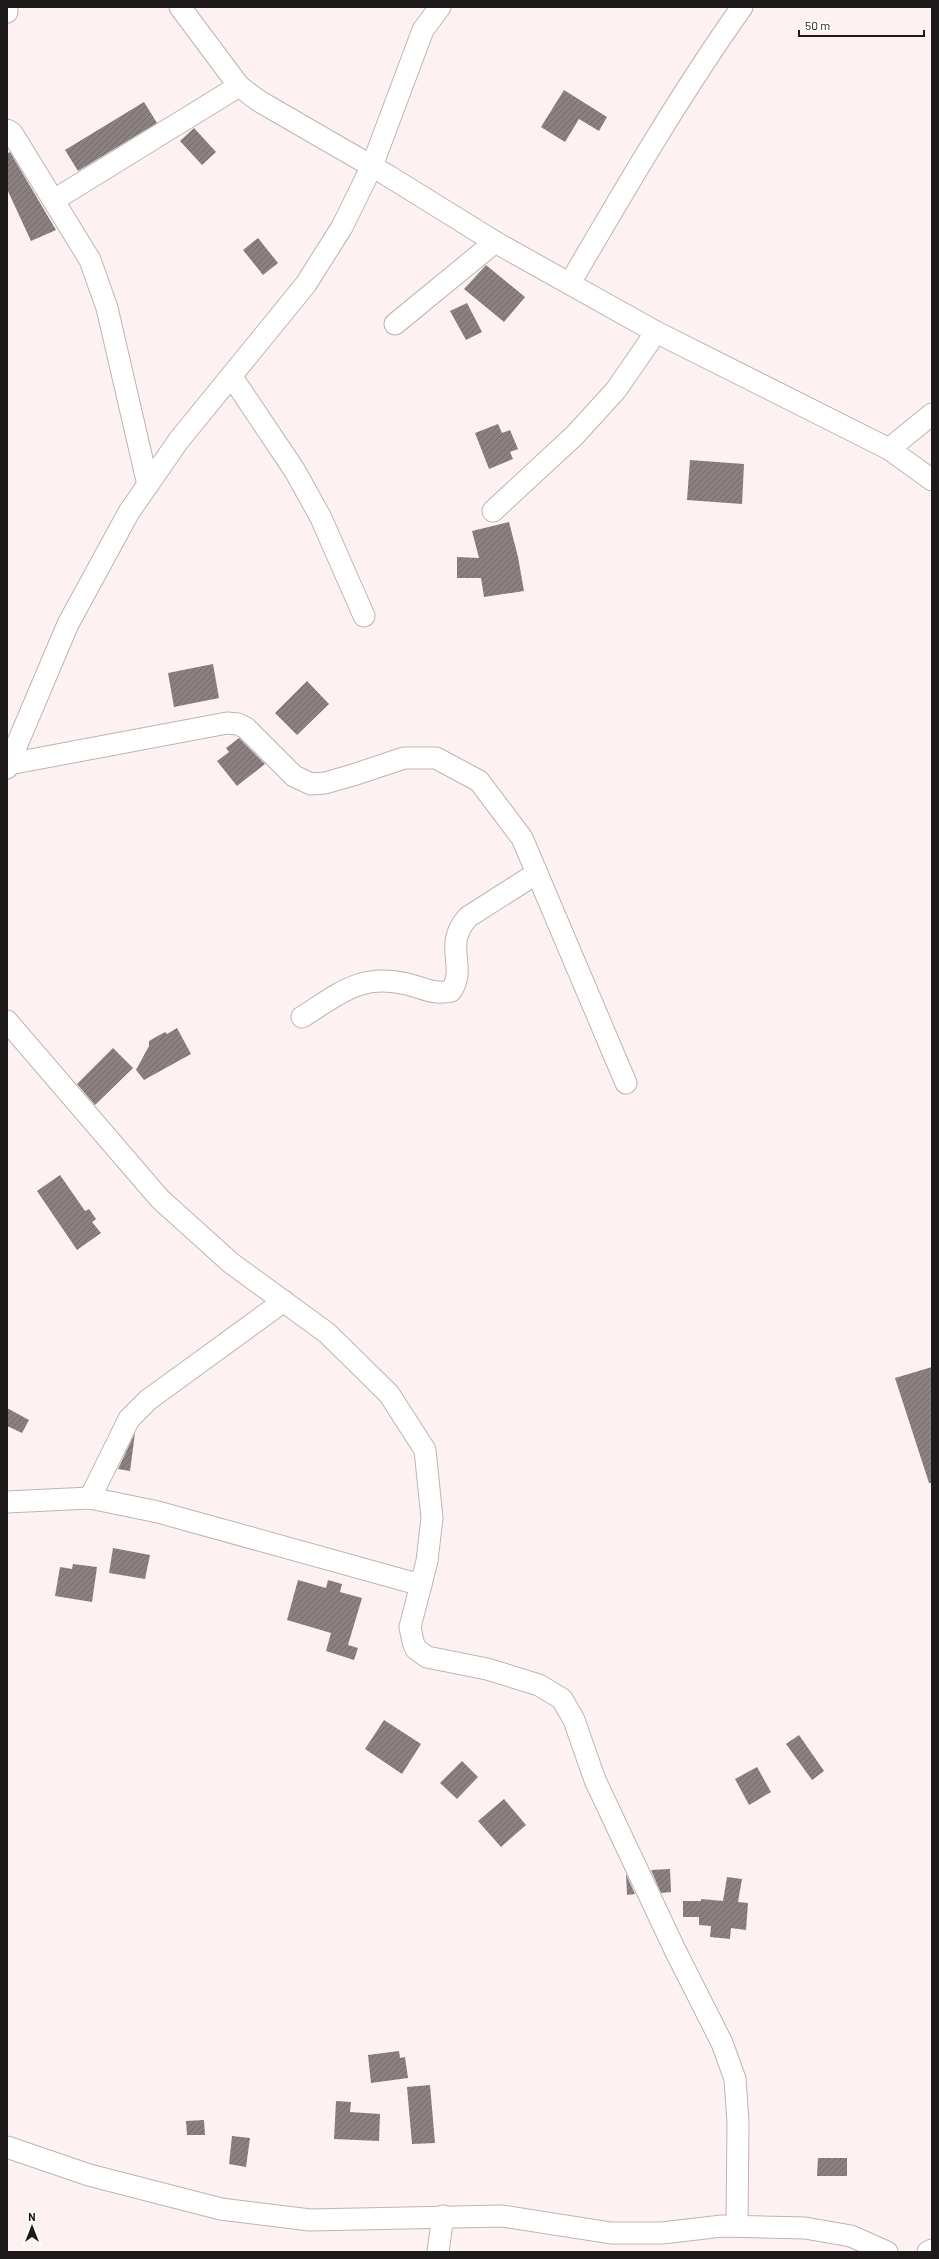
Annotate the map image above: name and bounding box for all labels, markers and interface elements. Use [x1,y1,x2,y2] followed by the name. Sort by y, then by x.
[799,12,924,38] scale bar
[805,18,830,32] text: 50 m
[12,2207,52,2247] north arrow
[28,2210,36,2223] text: N

